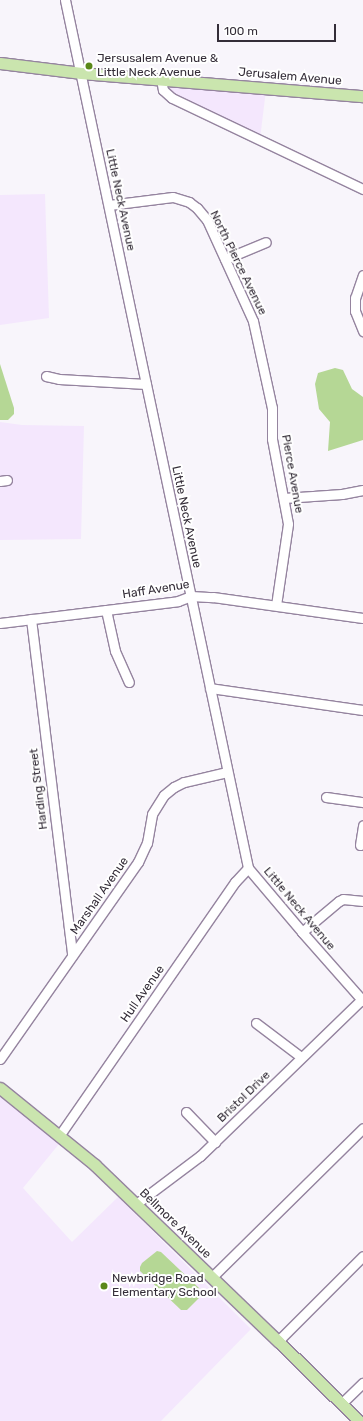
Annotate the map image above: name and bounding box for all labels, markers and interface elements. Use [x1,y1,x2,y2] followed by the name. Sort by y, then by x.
[219,16,338,42] scale bar
[224,24,258,38] text: 100 m
[97,52,219,80] place label: Jersusalem Avenue & Little Neck Avenue
[84,61,94,71] marker: Jersusalem Avenue & Little Neck Avenue
[238,65,342,89] street label: Jerusalem Avenue
[102,147,138,253] street label: Little Neck Avenue
[206,208,270,318] street label: North Pierce Avenue
[278,433,306,515] street label: Pierce Avenue
[168,464,204,570] street label: Little Neck Avenue
[121,578,191,602] street label: Haff Avenue
[27,748,51,830] street label: Harding Street
[68,854,132,938] street label: Marshall Avenue
[260,864,338,954] street label: Little Neck Avenue
[118,963,168,1025] street label: Hull Avenue
[215,1068,273,1126] street label: Bristol Drive
[136,1186,214,1262] street label: Bellmore Avenue
[112,1272,217,1300] place label: Newbridge Road Elementary School
[99,1281,109,1291] marker: Newbridge Road Elementary School

